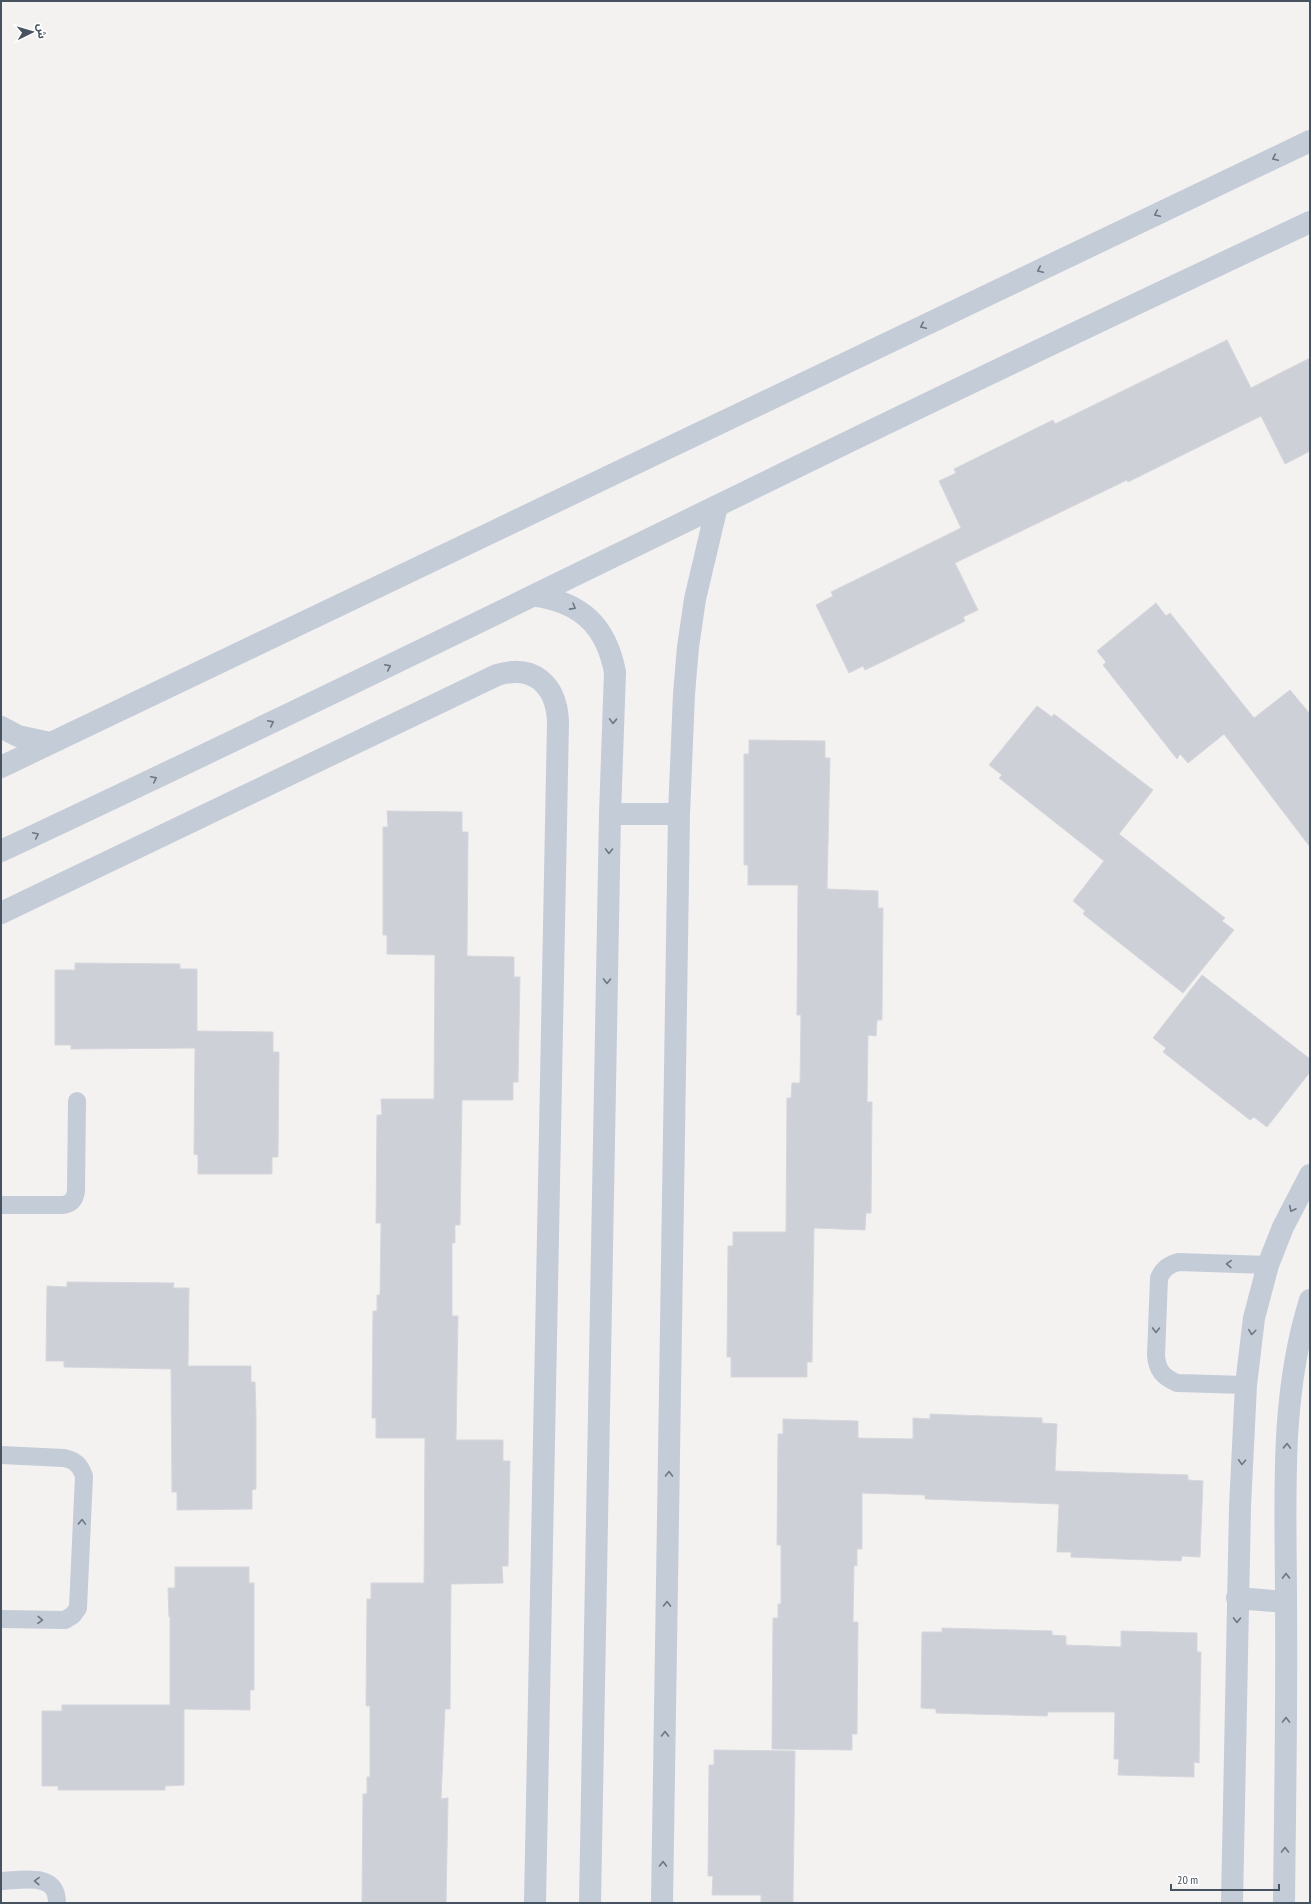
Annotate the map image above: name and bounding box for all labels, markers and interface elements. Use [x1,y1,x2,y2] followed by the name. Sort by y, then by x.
[12,12,52,52] north arrow
[34,23,50,39] text: ش
[1271,153,1279,161] one-way arrow
[1154,209,1162,217] one-way arrow
[1037,265,1044,273] one-way arrow
[919,321,927,329] one-way arrow
[569,603,576,610] one-way arrow
[384,664,392,672] one-way arrow
[609,718,617,724] one-way arrow
[267,720,274,728] one-way arrow
[149,776,157,784] one-way arrow
[32,832,40,840] one-way arrow
[605,848,613,854] one-way arrow
[603,978,611,984] one-way arrow
[1289,1205,1297,1212] one-way arrow
[1226,1260,1232,1268] one-way arrow
[1152,1327,1160,1333] one-way arrow
[1248,1329,1257,1335] one-way arrow
[1283,1443,1291,1449] one-way arrow
[1237,1459,1246,1465] one-way arrow
[665,1471,673,1477] one-way arrow
[78,1519,86,1525] one-way arrow
[1282,1573,1290,1579] one-way arrow
[663,1601,671,1607] one-way arrow
[37,1616,43,1625] one-way arrow
[1233,1617,1241,1623] one-way arrow
[1282,1717,1290,1723] one-way arrow
[661,1731,669,1737] one-way arrow
[1281,1847,1289,1853] one-way arrow
[659,1861,667,1867] one-way arrow
[1171,1866,1279,1892] scale bar
[1177,1872,1198,1887] text: 20 m
[34,1876,40,1885] one-way arrow

